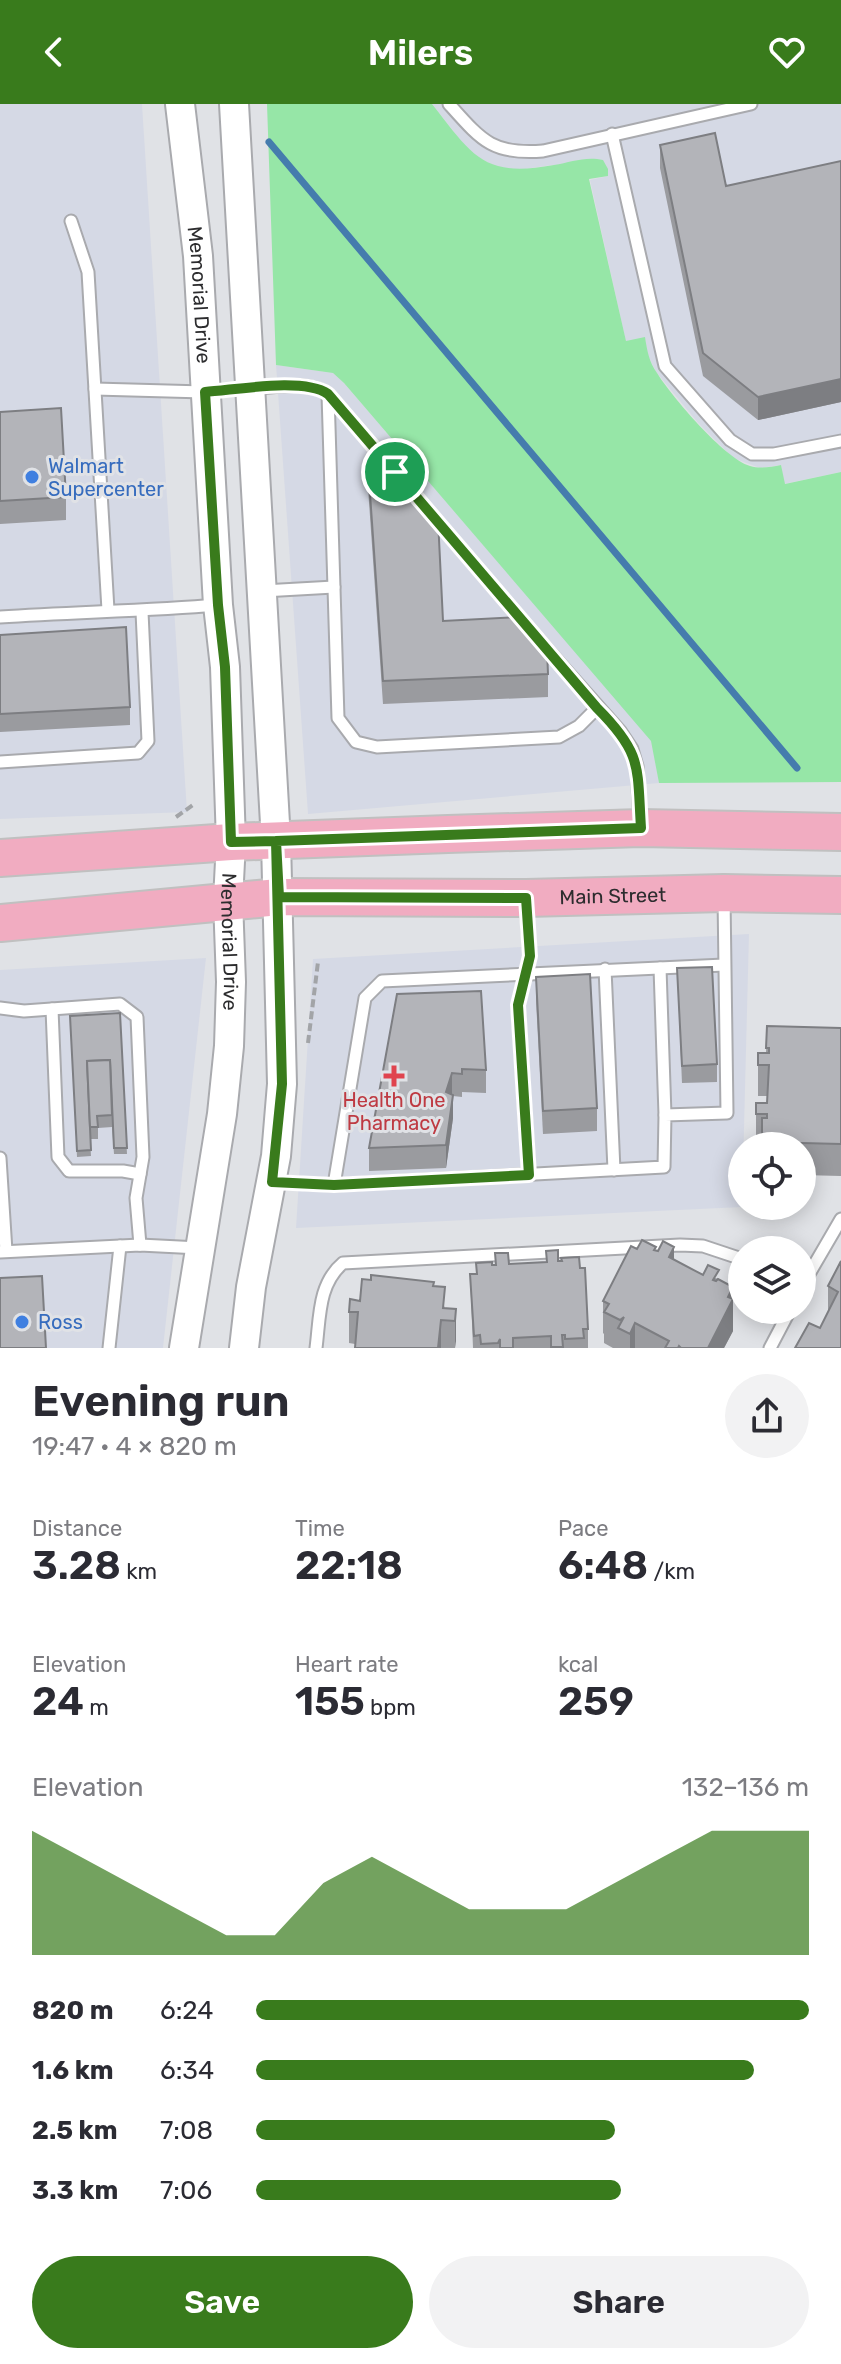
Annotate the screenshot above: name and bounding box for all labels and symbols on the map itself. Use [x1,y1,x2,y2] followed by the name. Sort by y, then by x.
[183,225,216,364] street label: Memorial Drive
[361,438,429,506] pin
[48,454,164,501] place label: Walmart Supercenter
[23,468,41,486] marker: Walmart Supercenter
[216,872,243,1011] street label: Memorial Drive
[559,882,667,909] street label: Main Street
[385,1067,403,1085] marker: Health One Pharmacy
[342,1088,446,1135] place label: Health One Pharmacy
[38,1310,83,1334] place label: Ross
[13,1313,31,1331] marker: Ross

